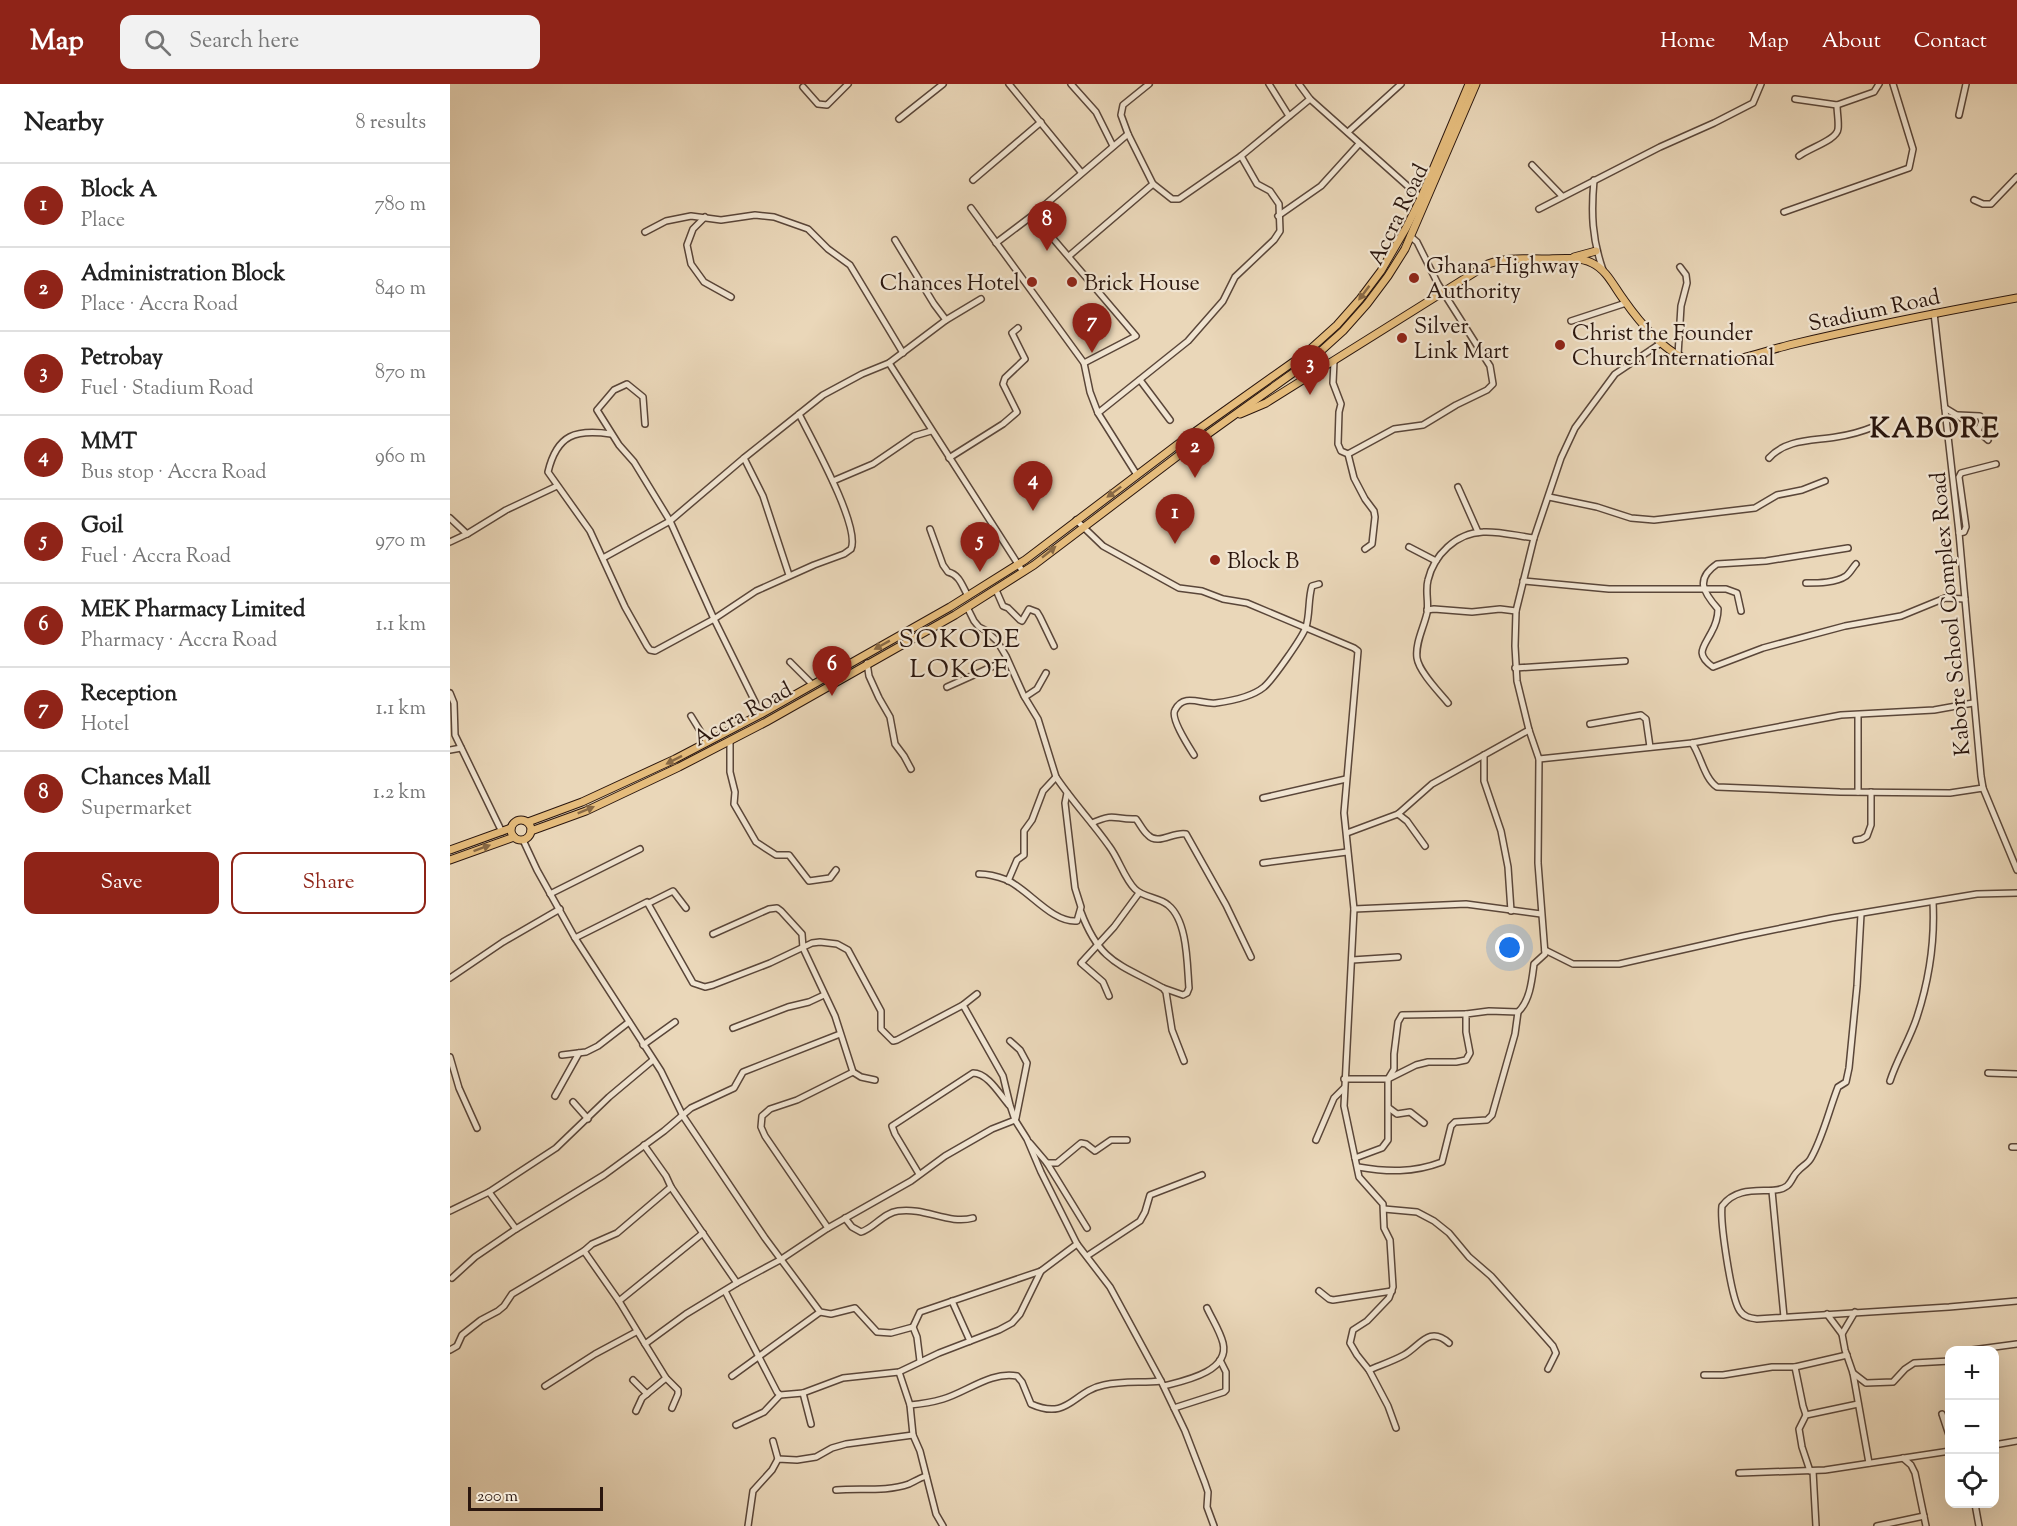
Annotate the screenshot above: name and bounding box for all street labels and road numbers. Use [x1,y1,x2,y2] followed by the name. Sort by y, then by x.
[1361,159,1438,271] street label: Accra Road
[1806,282,1944,342] street label: Stadium Road
[1924,470,1980,757] street label: Kabore School Complex Road
[688,675,799,756] street label: Accra Road

